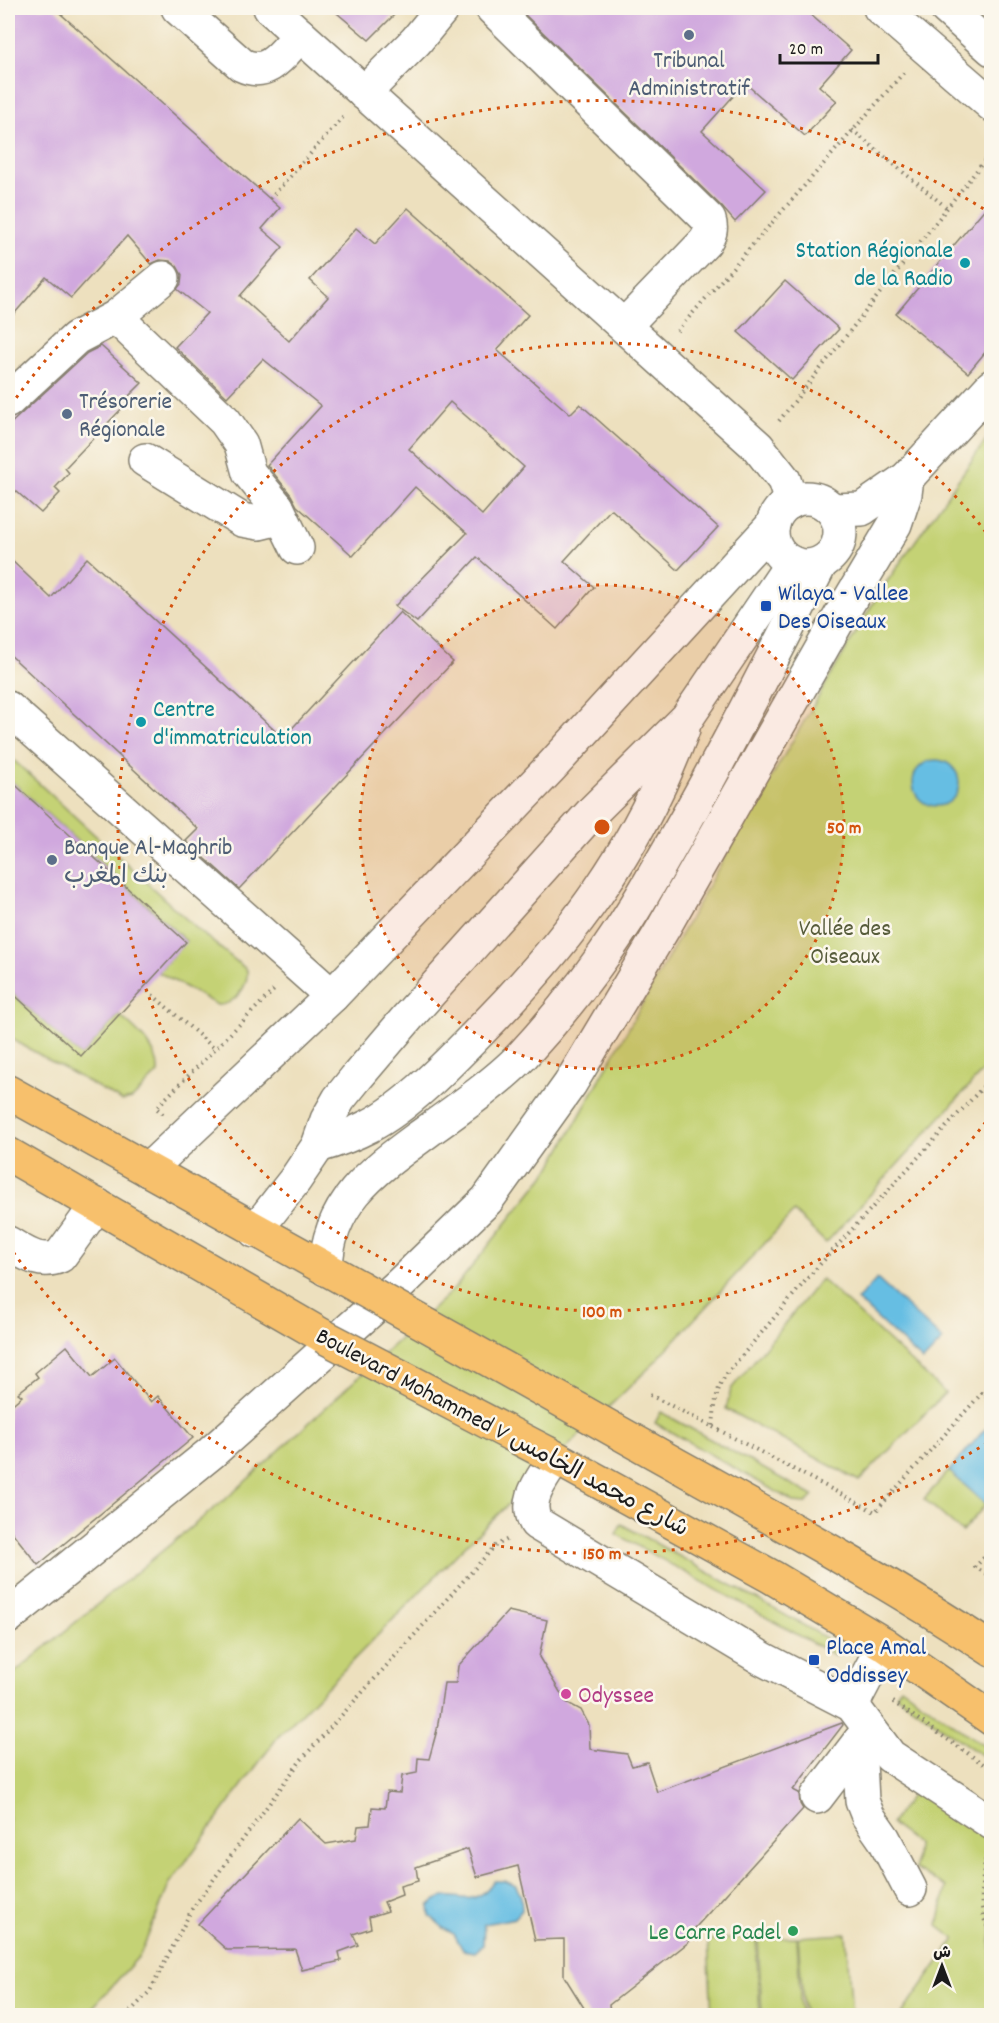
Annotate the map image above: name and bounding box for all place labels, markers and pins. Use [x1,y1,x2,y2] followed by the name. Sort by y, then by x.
[682,28,696,42] marker: Tribunal Administratif
[628,45,750,107] place label: Tribunal Administratif
[796,235,953,297] place label: Station Régionale de la Radio
[958,256,972,270] marker: Station Régionale de la Radio
[79,386,172,448] place label: Trésorerie Régionale
[60,407,74,421] marker: Trésorerie Régionale
[778,578,909,640] place label: Wilaya - Vallee Des Oiseaux
[759,599,773,613] marker: Wilaya - Vallee Des Oiseaux
[153,694,312,756] place label: Centre d'immatriculation
[134,715,148,729] marker: Centre d'immatriculation
[592,817,612,837] centre of rings
[64,832,232,894] place label: Banque Al-Maghrib بنك المغرب
[45,853,59,867] marker: Banque Al-Maghrib بنك المغرب
[826,1632,926,1694] place label: Place Amal Oddissey
[807,1653,821,1667] marker: Place Amal Oddissey
[578,1680,654,1714] place label: Odyssee
[559,1687,573,1701] marker: Odyssee
[648,1917,781,1951] place label: Le Carre Padel
[786,1924,800,1938] marker: Le Carre Padel

